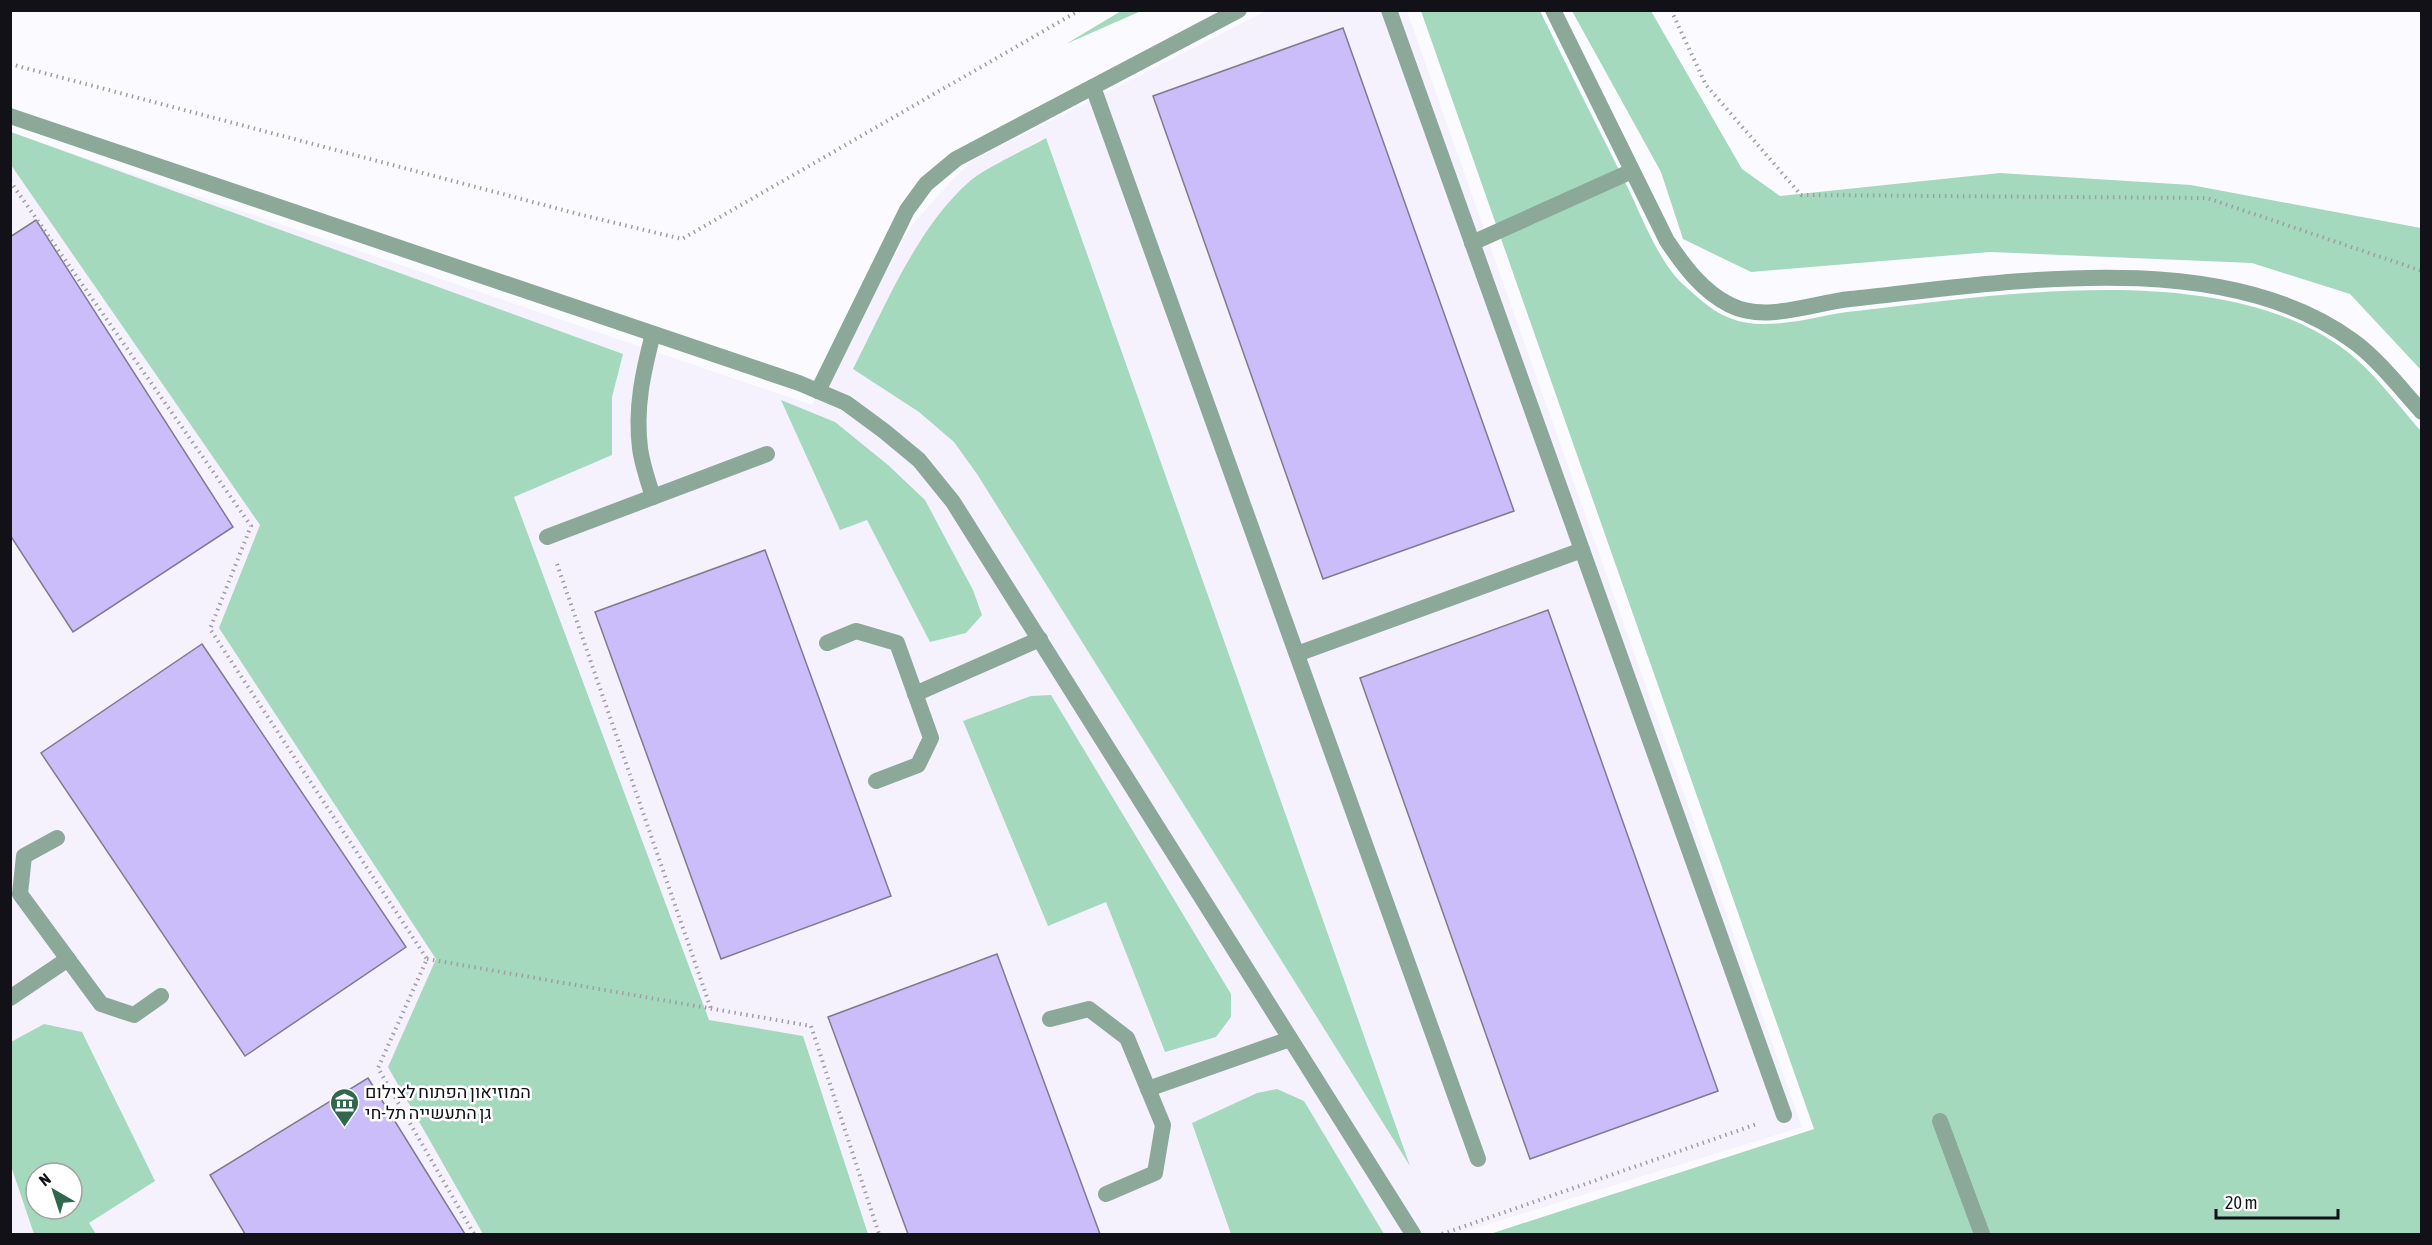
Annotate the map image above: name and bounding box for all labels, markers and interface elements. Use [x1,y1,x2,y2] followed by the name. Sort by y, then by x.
[365,1081,531,1123] place label: המוזיאון הפתוח לצילום גן התעשייה תל-חי
[328,1086,360,1128] museum icon: המוזיאון הפתוח לצילום גן התעשייה תל-חי
[24,1161,84,1221] north arrow
[35,1169,54,1189] text: N
[2216,1182,2338,1220] scale bar
[2225,1192,2257,1213] text: 20 m

